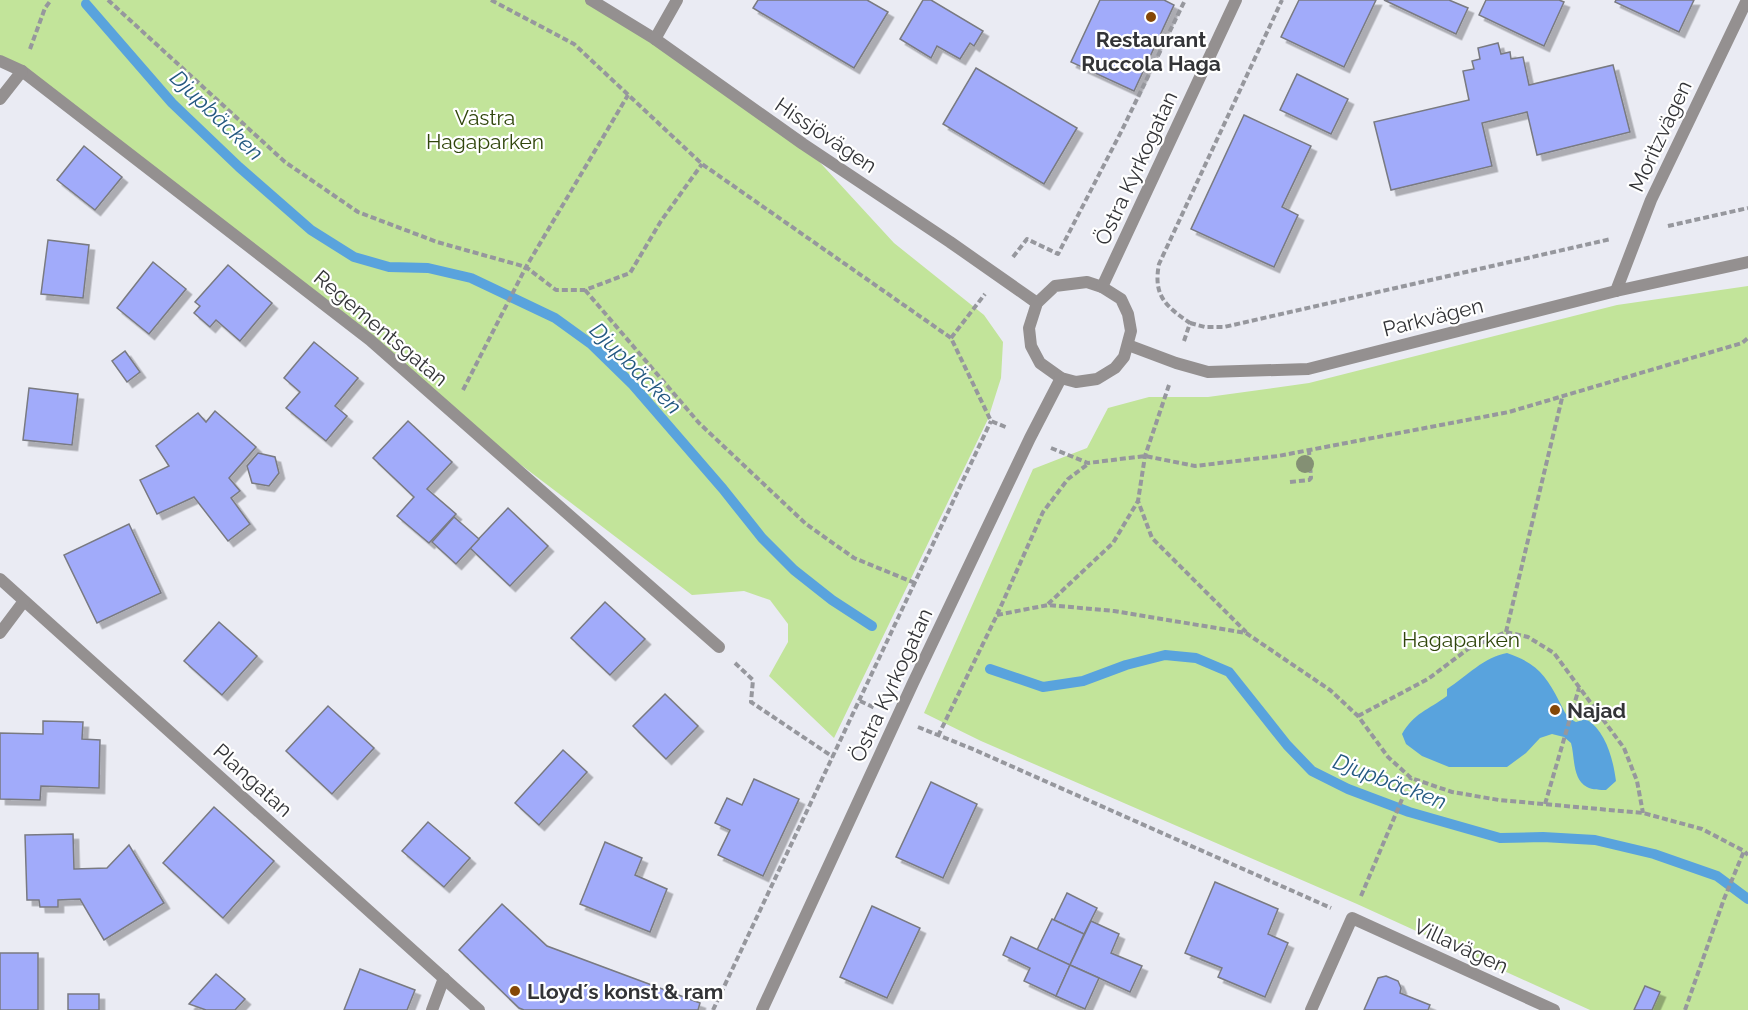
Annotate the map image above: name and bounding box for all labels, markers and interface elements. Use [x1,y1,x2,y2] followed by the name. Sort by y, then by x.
[1144,10,1158,24] marker: Restaurant Ruccola Haga
[1081,27,1221,76] place label: Restaurant Ruccola Haga
[165,64,269,166] water label: Djupbäcken
[1623,76,1697,196] street label: Moritzvägen
[1089,87,1183,249] street label: Östra Kyrkogatan
[770,92,882,178] street label: Hissjövägen
[426,105,544,154] park label: Västra Hagaparken
[309,265,453,391] street label: Regementsgatan
[1380,292,1486,342] street label: Parkvägen
[585,317,687,419] water label: Djupbäcken
[844,604,938,766] street label: Östra Kyrkogatan
[1402,627,1520,652] park label: Hagaparken
[1567,698,1626,723] place label: Najad
[1548,703,1562,717] marker: Najad
[208,738,298,822] street label: Plangatan
[1330,748,1450,814] water label: Djupbäcken
[1410,913,1512,979] street label: Villavägen
[527,979,723,1004] place label: Lloyd´s konst & ram
[508,984,522,998] marker: Lloyd´s konst & ram

